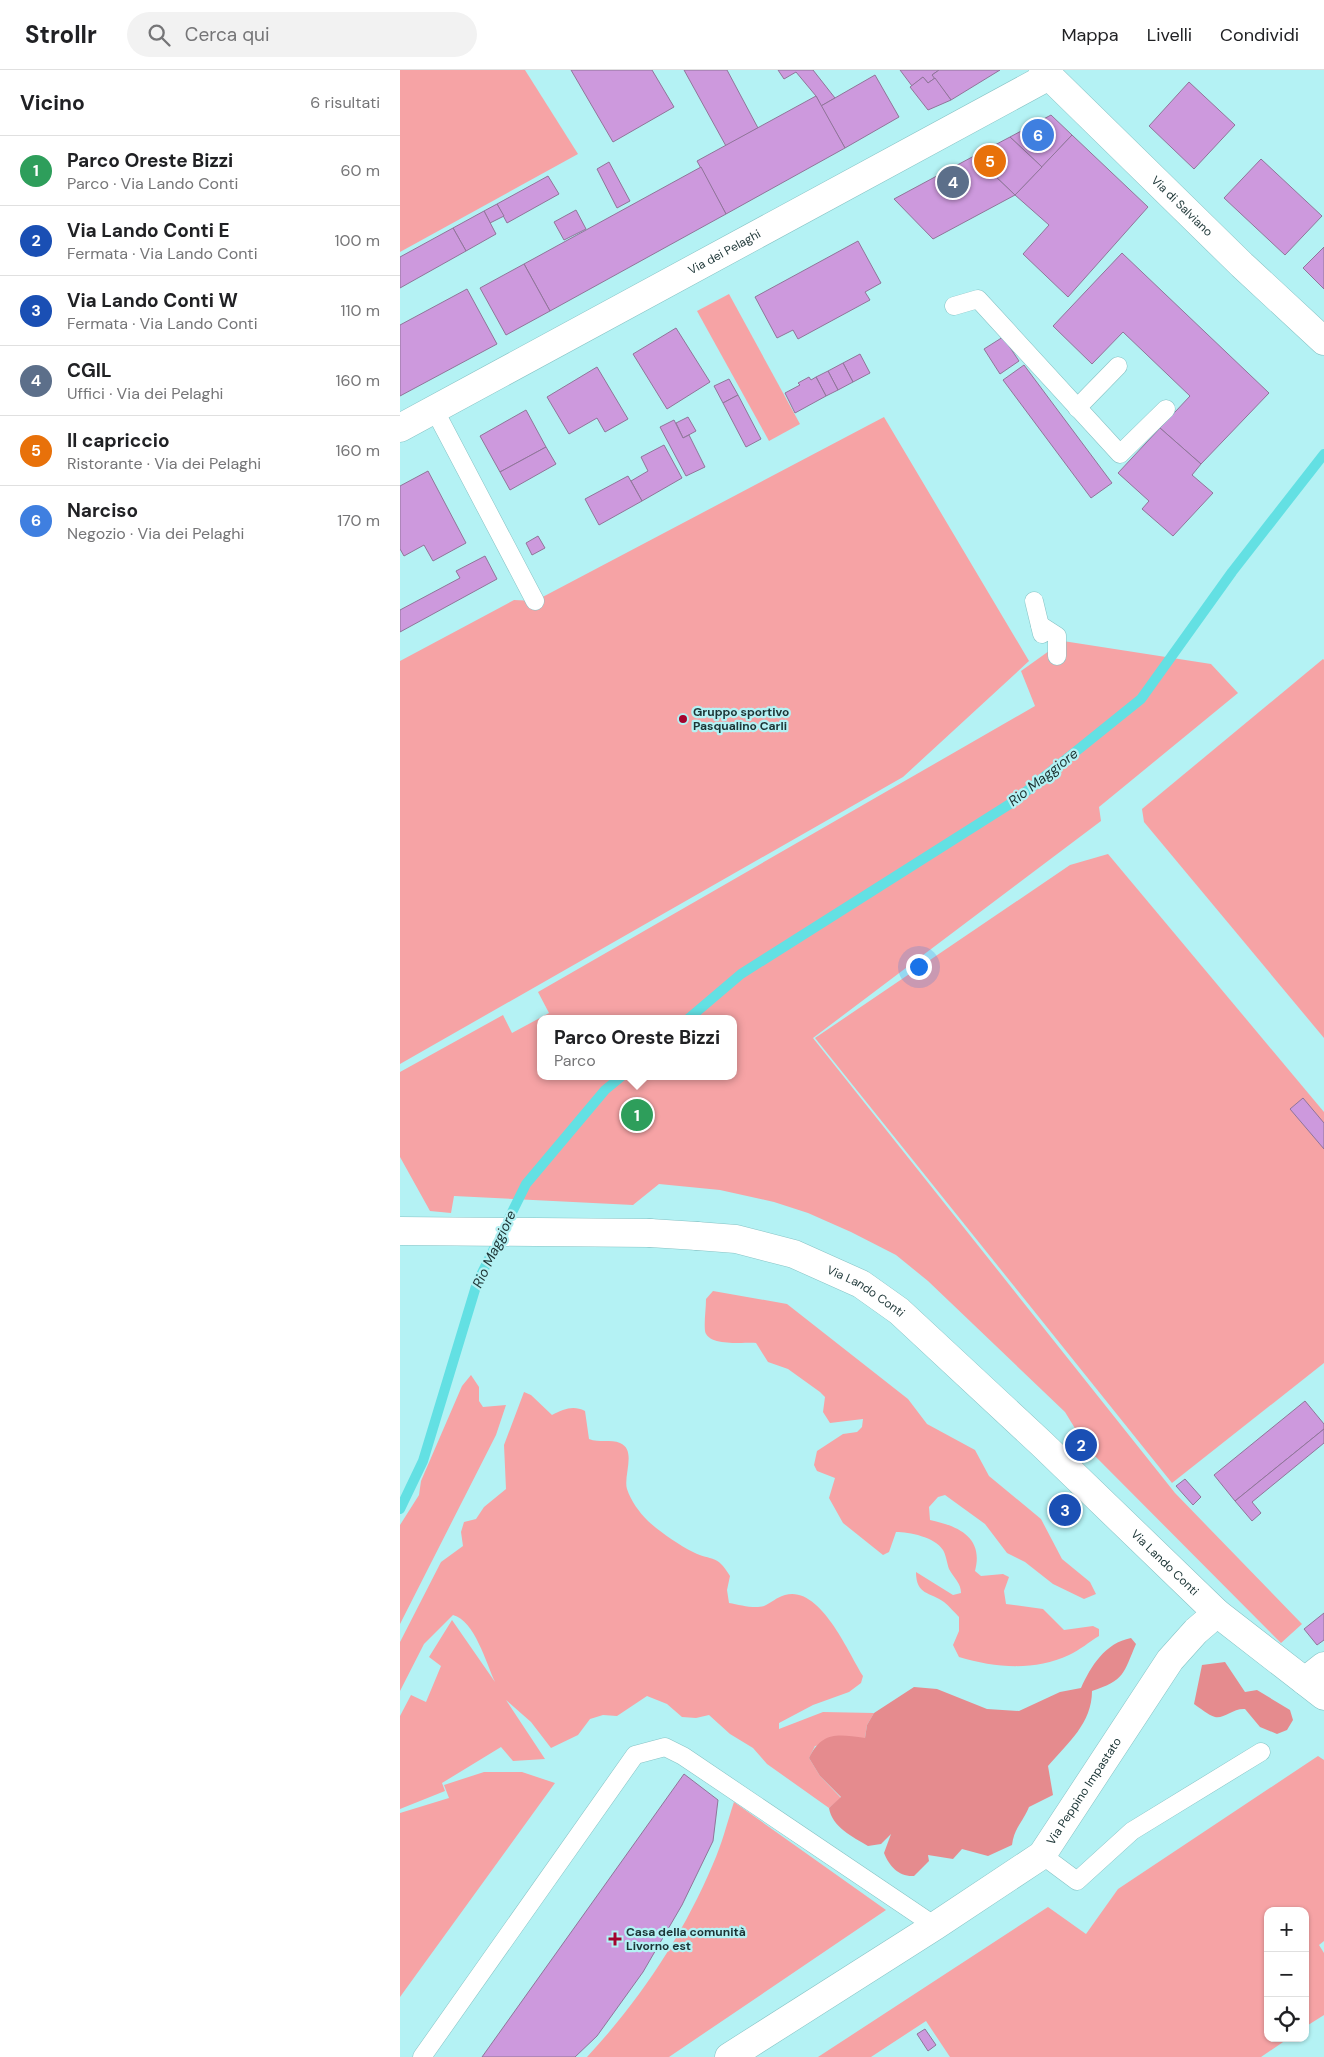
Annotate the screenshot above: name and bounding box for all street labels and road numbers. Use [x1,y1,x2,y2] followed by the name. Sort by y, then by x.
[1148,172,1216,240] street label: Via di Salviano
[685,226,764,278] street label: Via dei Pelaghi
[824,1262,908,1320] street label: Via Lando Conti
[1127,1526,1202,1599] street label: Via Lando Conti
[1043,1734,1125,1848] street label: Via Peppino Impastato

